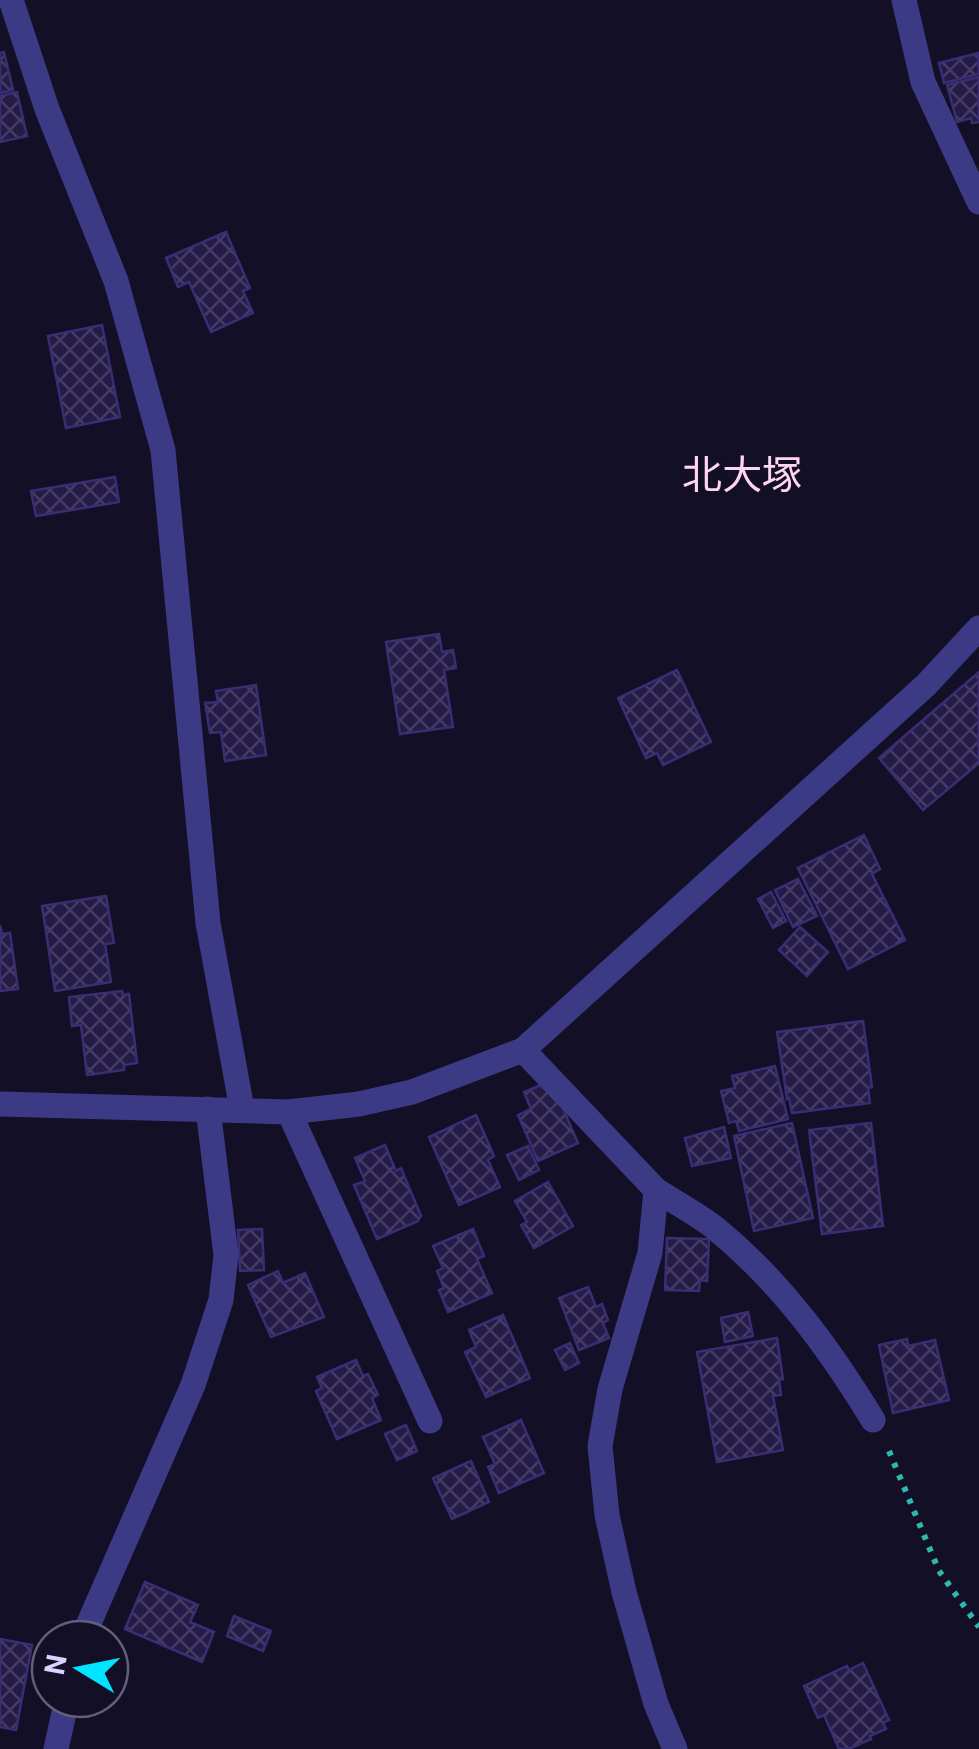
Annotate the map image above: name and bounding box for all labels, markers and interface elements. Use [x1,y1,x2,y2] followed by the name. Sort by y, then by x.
[682,452,802,499] district label: 北大塚
[30,1619,130,1719] north arrow
[38,1652,74,1677] text: N

